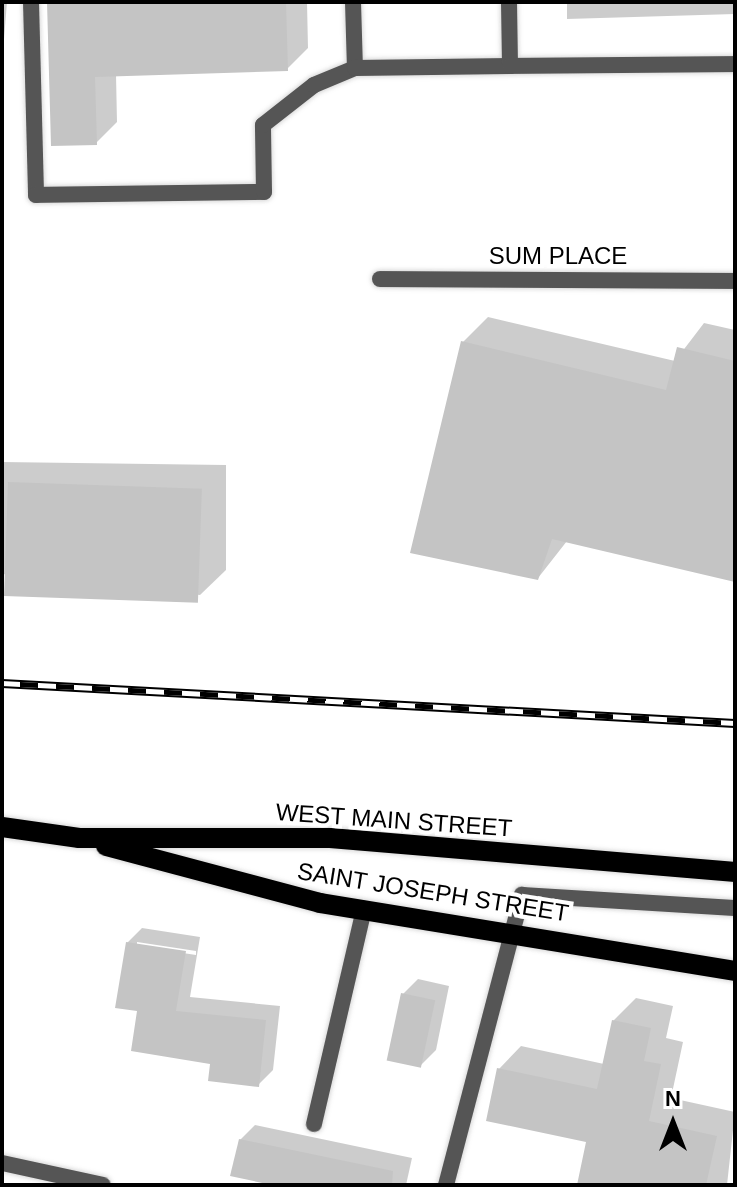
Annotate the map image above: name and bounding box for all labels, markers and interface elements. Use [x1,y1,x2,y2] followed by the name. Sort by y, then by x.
[489,242,627,270] street label: SUM PLACE
[275,797,513,843] street label: WEST MAIN STREET
[295,856,571,928] street label: SAINT JOSEPH STREET
[633,1083,713,1163] north arrow
[665,1086,681,1111] text: N

